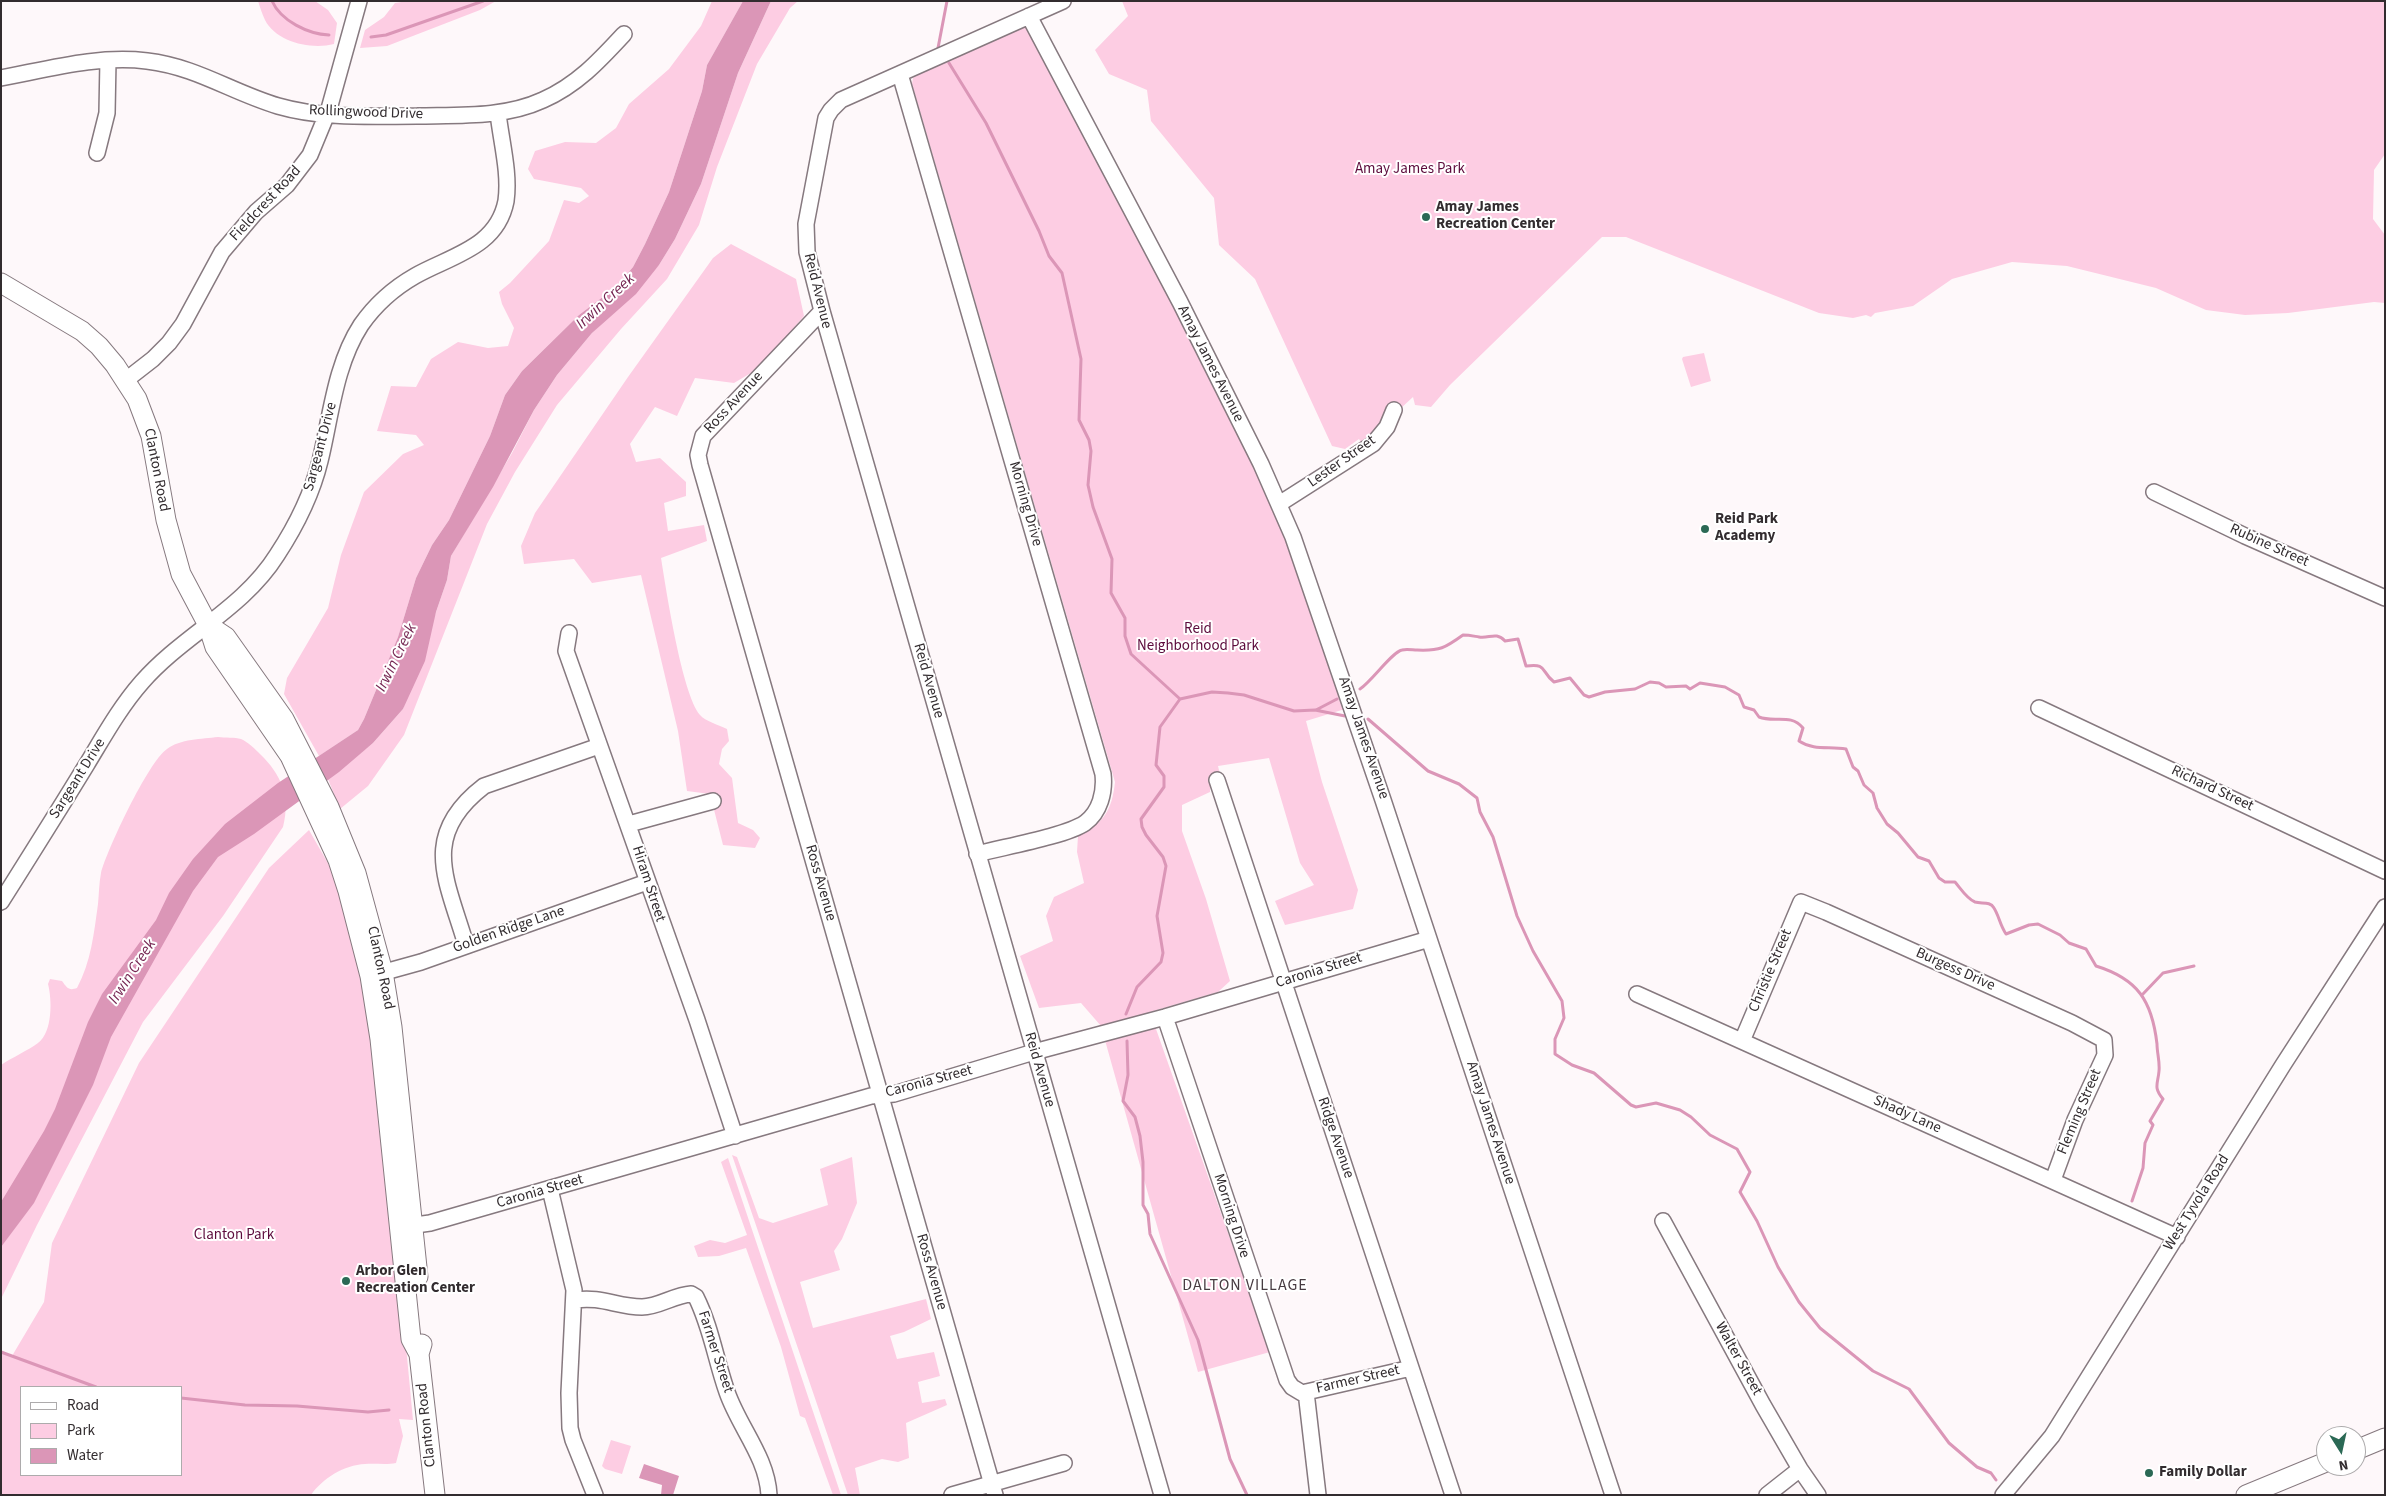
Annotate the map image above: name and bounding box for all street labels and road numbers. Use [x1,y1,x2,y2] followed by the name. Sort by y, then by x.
[309,102,423,124] street label: Rollingwood Drive
[227,163,305,245] street label: Fieldcrest Road
[799,251,835,331] street label: Reid Avenue
[1173,303,1247,425] street label: Amay James Avenue
[701,368,767,438] street label: Ross Avenue
[300,400,342,494] street label: Sargeant Drive
[139,427,173,513] street label: Clanton Road
[1305,432,1379,492] street label: Lester Street
[1004,460,1046,548] street label: Morning Drive
[2227,521,2311,571] street label: Rubine Street
[909,641,947,721] street label: Reid Avenue
[1334,674,1392,802] street label: Amay James Avenue
[46,735,110,823] street label: Sargeant Drive
[2168,762,2256,816] street label: Richard Street
[801,843,839,923] street label: Ross Avenue
[627,844,669,924] street label: Hiram Street
[451,902,567,958] street label: Golden Ridge Lane
[362,925,398,1011] street label: Clanton Road
[1745,927,1797,1015] street label: Christie Street
[1913,945,1997,995] street label: Burgess Drive
[1274,949,1364,993] street label: Caronia Street
[1020,1030,1058,1110] street label: Reid Avenue
[1462,1059,1518,1187] street label: Amay James Avenue
[884,1062,974,1102] street label: Caronia Street
[2054,1067,2106,1157] street label: Fleming Street
[1870,1092,1944,1138] street label: Shady Lane
[1313,1095,1357,1181] street label: Ridge Avenue
[2160,1152,2234,1254] street label: West Tyvola Road
[495,1171,585,1213] street label: Caronia Street
[1209,1172,1253,1260] street label: Morning Drive
[912,1232,950,1312] street label: Ross Avenue
[693,1309,737,1395] street label: Farmer Street
[1710,1319,1766,1399] street label: Walter Street
[1314,1362,1402,1398] street label: Farmer Street
[414,1382,440,1468] street label: Clanton Road

